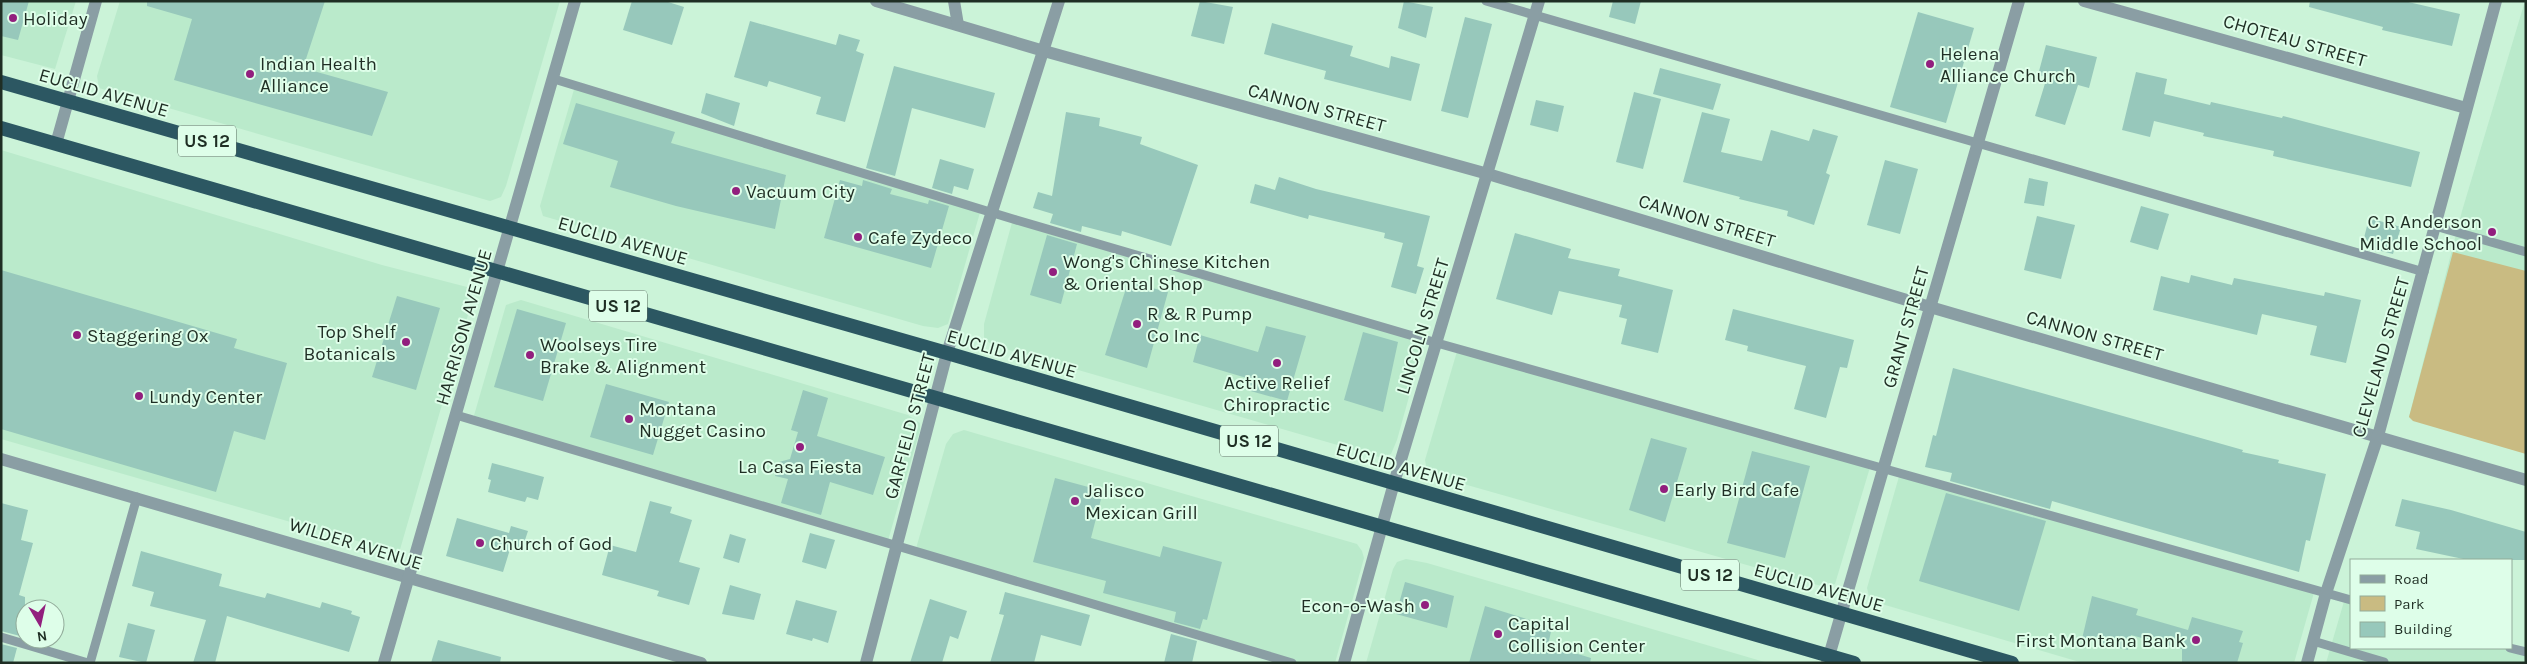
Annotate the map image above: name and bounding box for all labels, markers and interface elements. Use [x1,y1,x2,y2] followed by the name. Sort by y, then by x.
[23,8,88,30] place label: Holiday
[2220,10,2369,72] street label: CHOTEAU STREET
[7,12,19,24] marker: Holiday
[1940,43,2076,87] place label: Helena Alliance Church
[260,53,377,97] place label: Indian Health Alliance
[1924,58,1936,70] marker: Helena Alliance Church
[36,64,171,122] street label: EUCLID AVENUE
[244,68,256,80] marker: Indian Health Alliance
[1245,79,1389,137] street label: CANNON STREET
[178,125,236,156] road number: US 12
[746,181,855,203] place label: Vacuum City
[730,185,742,197] marker: Vacuum City
[1636,190,1778,252] street label: CANNON STREET
[2359,211,2482,255] place label: C R Anderson Middle School
[555,212,690,270] street label: EUCLID AVENUE
[2486,226,2498,238] marker: C R Anderson Middle School
[868,227,972,249] place label: Cafe Zydeco
[852,231,864,243] marker: Cafe Zydeco
[431,247,497,408] street label: HARRISON AVENUE
[1063,251,1270,295] place label: Wong's Chinese Kitchen & Oriental Shop
[1392,255,1454,397] street label: LINCOLN STREET
[1878,264,1934,391] street label: GRANT STREET
[1047,266,1059,278] marker: Wong's Chinese Kitchen & Oriental Shop
[2348,274,2415,440] street label: CLEVELAND STREET
[589,290,647,322] road number: US 12
[1147,303,1252,347] place label: R & R Pump Co Inc
[2024,306,2166,366] street label: CANNON STREET
[1131,318,1143,330] marker: R & R Pump Co Inc
[304,321,396,365] place label: Top Shelf Botanicals
[87,325,209,347] place label: Staggering Ox
[944,325,1079,383] street label: EUCLID AVENUE
[71,329,83,341] marker: Staggering Ox
[540,334,706,378] place label: Woolseys Tire Brake & Alignment
[400,336,412,348] marker: Top Shelf Botanicals
[524,349,536,361] marker: Woolseys Tire Brake & Alignment
[880,350,940,502] street label: GARFIELD STREET
[1271,357,1283,369] marker: Active Relief Chiropractic
[1224,372,1330,416] place label: Active Relief Chiropractic
[149,386,262,408] place label: Lundy Center
[133,390,145,402] marker: Lundy Center
[639,398,766,442] place label: Montana Nugget Casino
[623,413,635,425] marker: Montana Nugget Casino
[1220,426,1278,456] road number: US 12
[1333,438,1468,496] street label: EUCLID AVENUE
[794,441,806,453] marker: La Casa Fiesta
[738,456,862,478] place label: La Casa Fiesta
[1674,479,1799,501] place label: Early Bird Cafe
[1085,480,1198,524] place label: Jalisco Mexican Grill
[1658,483,1670,495] marker: Early Bird Cafe
[1069,495,1081,507] marker: Jalisco Mexican Grill
[286,513,425,575] street label: WILDER AVENUE
[490,533,613,555] place label: Church of God
[474,537,486,549] marker: Church of God
[1751,559,1886,617] street label: EUCLID AVENUE
[2350,559,2512,649] legend
[1681,560,1739,590] road number: US 12
[2394,570,2429,588] text: Road
[1301,595,1415,617] place label: Econ-o-Wash
[2394,595,2424,613] text: Park
[15,599,65,649] north arrow
[1419,599,1431,611] marker: Econ-o-Wash
[1508,613,1645,657] place label: Capital Collision Center
[2394,620,2452,638] text: Building
[36,627,48,646] text: N
[1492,628,1504,640] marker: Capital Collision Center
[2015,630,2186,652] place label: First Montana Bank
[2190,634,2202,646] marker: First Montana Bank

